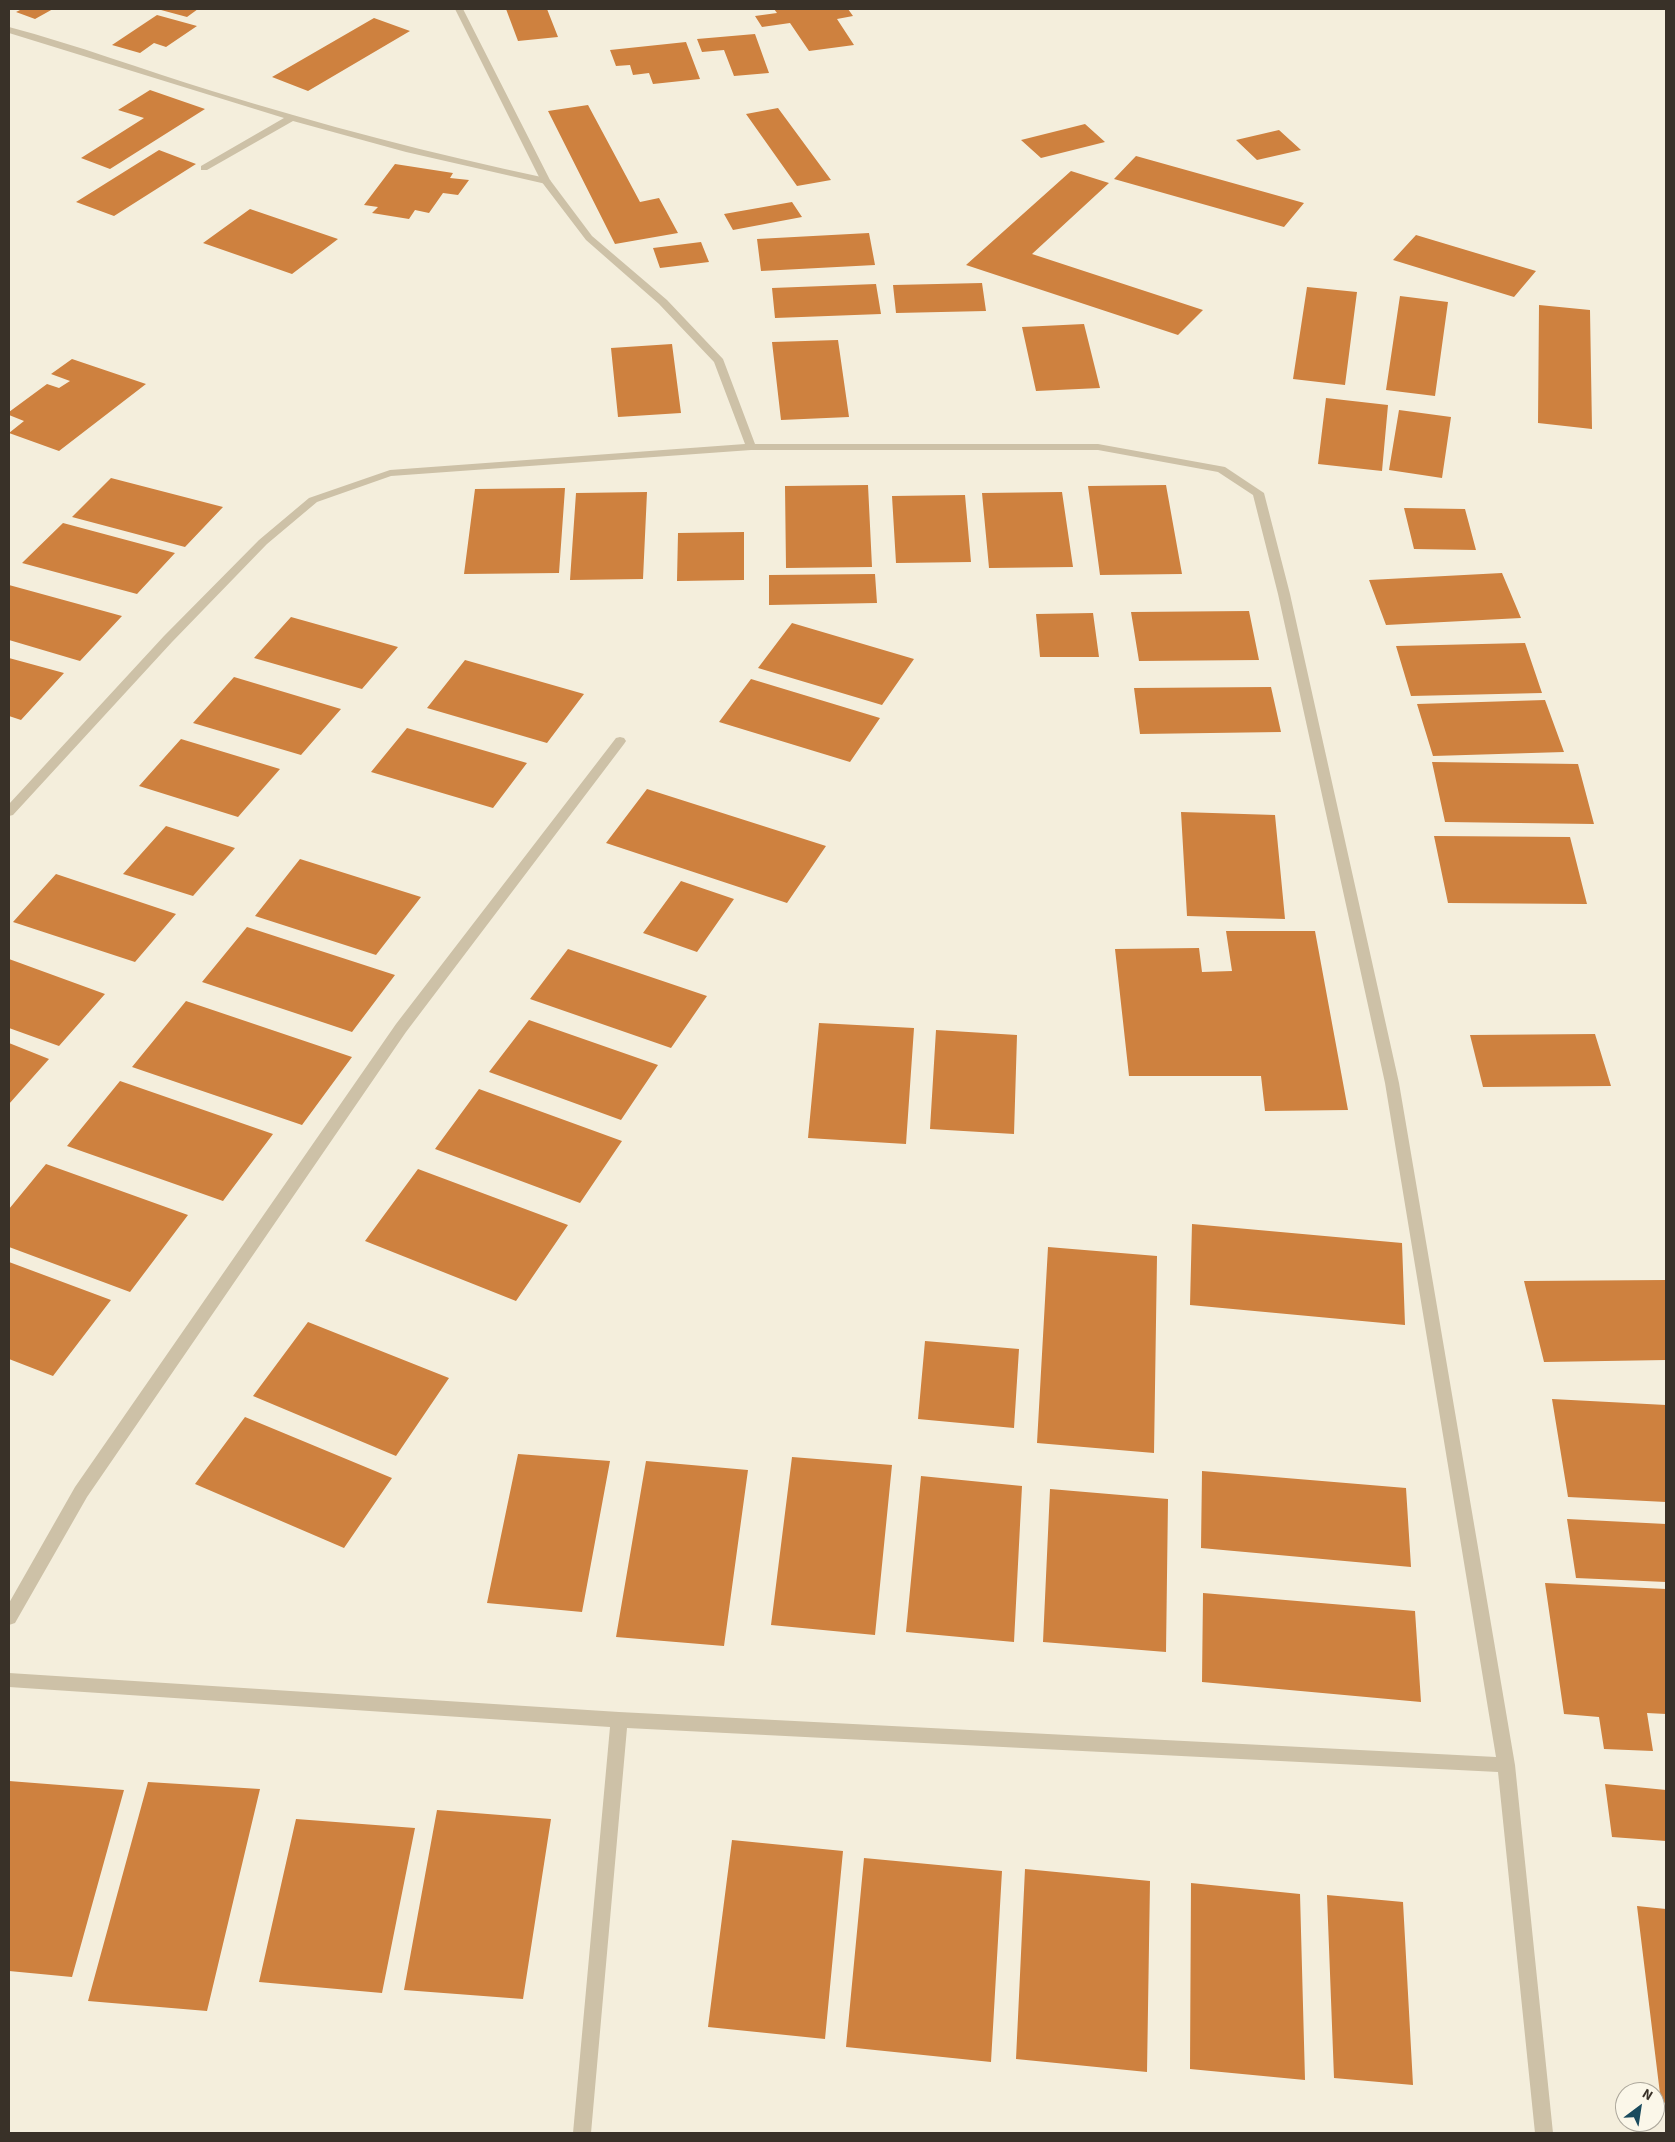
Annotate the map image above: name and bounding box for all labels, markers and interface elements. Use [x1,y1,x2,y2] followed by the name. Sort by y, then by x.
[1615,2082,1665,2132] north arrow
[1638,2084,1656,2106] text: N

